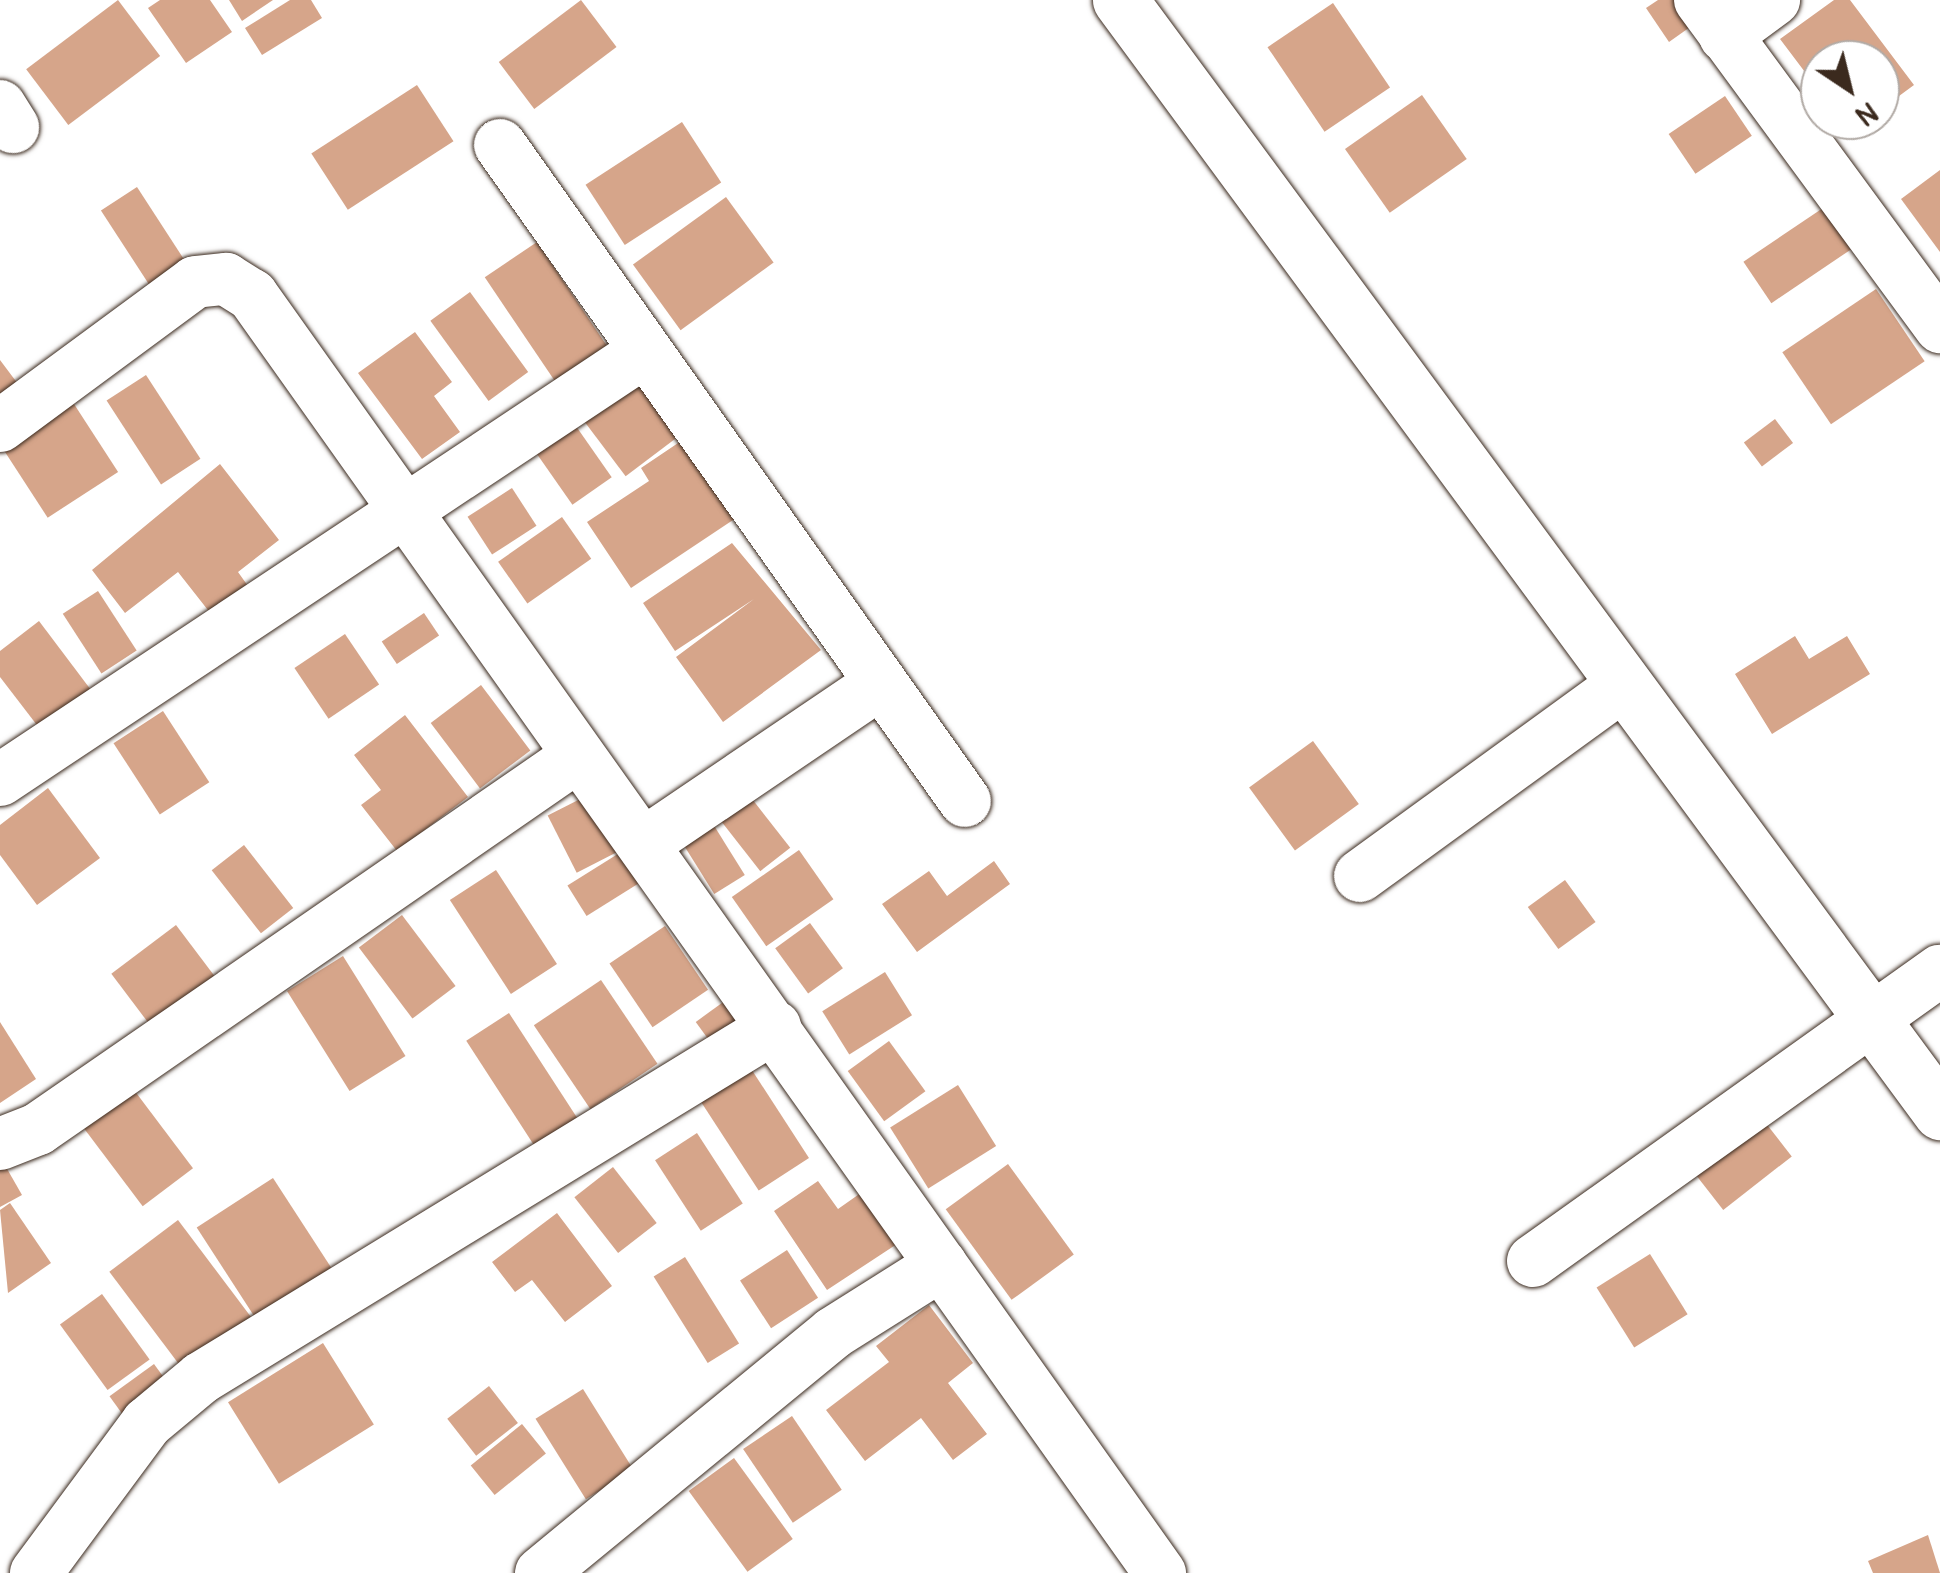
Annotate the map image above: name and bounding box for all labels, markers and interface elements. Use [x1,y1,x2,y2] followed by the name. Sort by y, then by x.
[1800,40,1900,140] north arrow
[1849,94,1884,133] text: N

